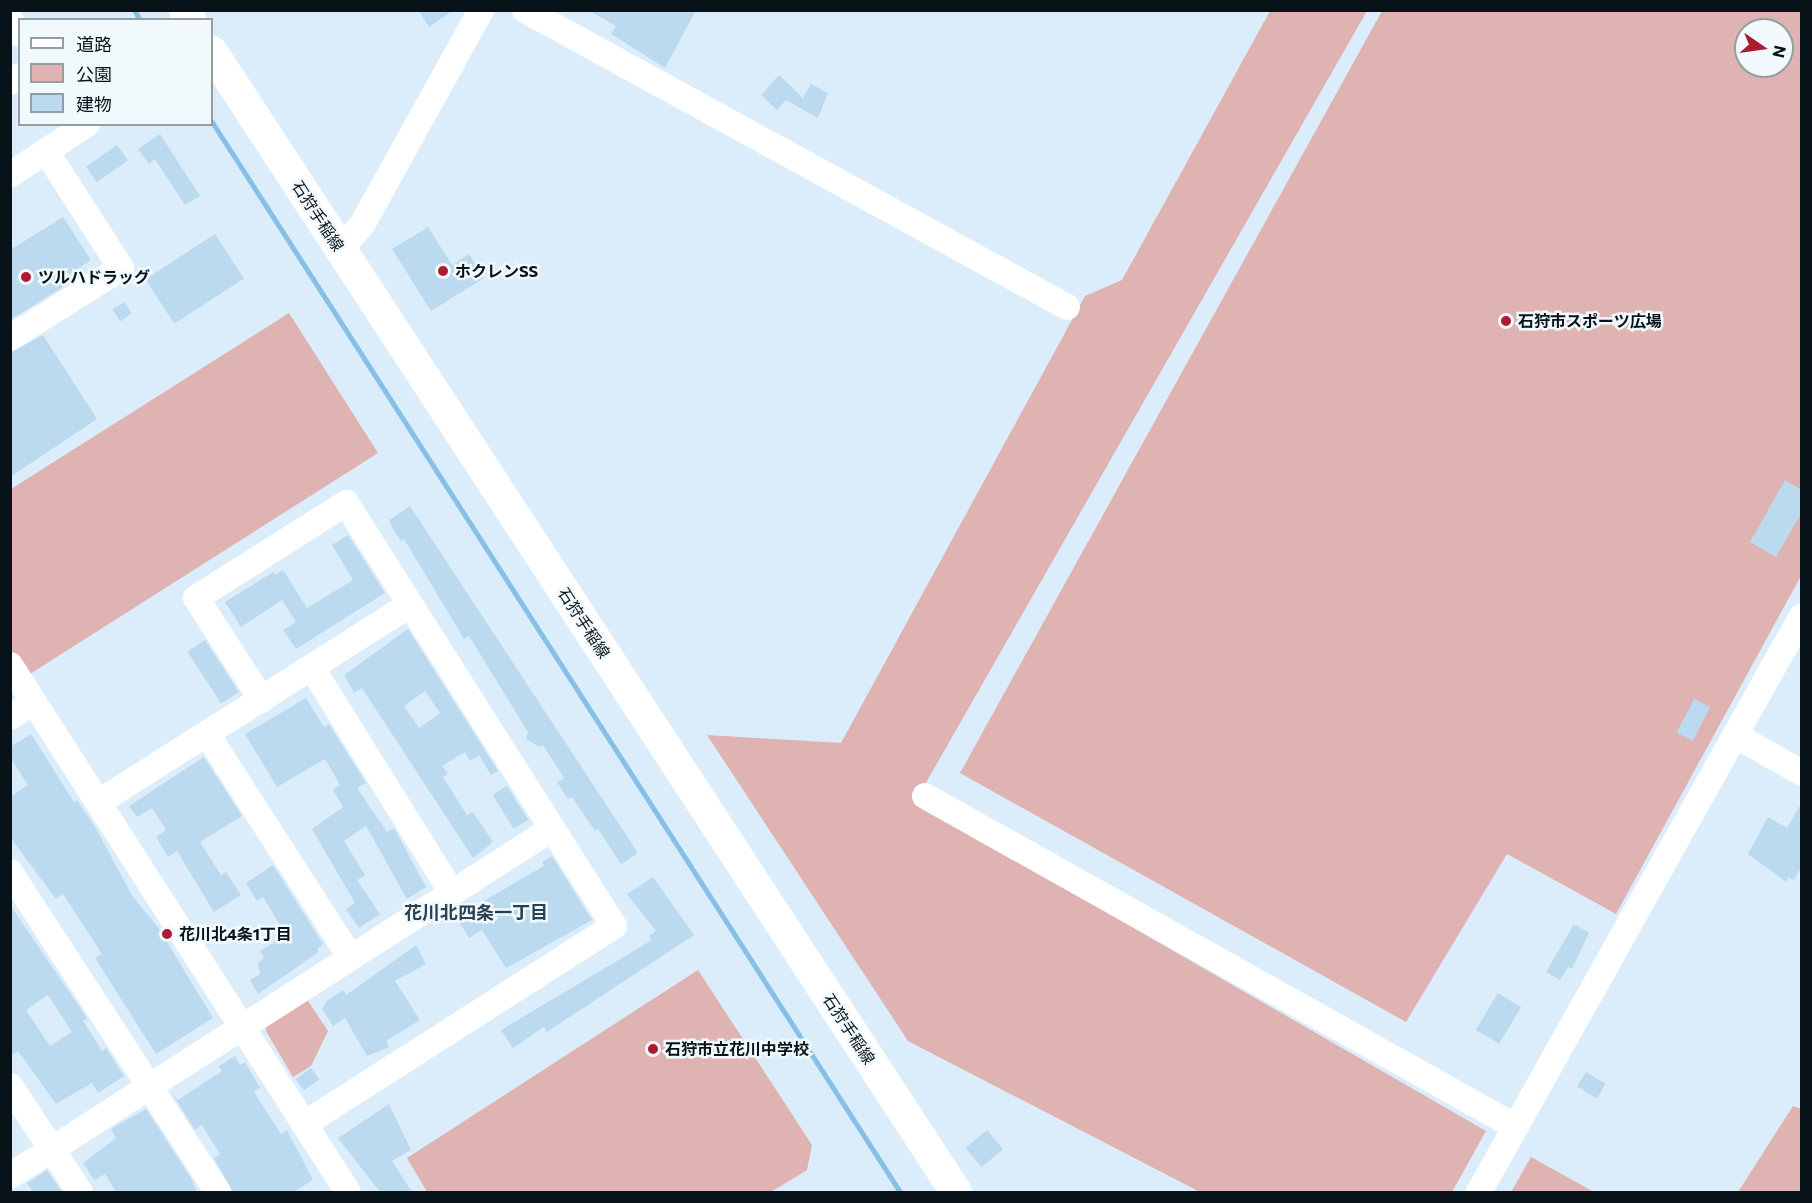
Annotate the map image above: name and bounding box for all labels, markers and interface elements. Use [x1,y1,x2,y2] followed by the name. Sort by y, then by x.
[18,18,213,126] legend
[1734,18,1794,78] north arrow
[76,33,112,55] text: 道路
[1769,44,1791,60] text: N
[76,63,112,85] text: 公園
[76,93,112,115] text: 建物
[288,177,348,255] street label: 石狩手稲線
[455,261,538,281] place label: ホクレンSS
[436,264,450,278] marker: ホクレンSS
[38,267,150,287] place label: ツルハドラッグ
[19,270,33,284] marker: ツルハドラッグ
[1518,311,1662,331] place label: 石狩市スポーツ広場
[1499,314,1513,328] marker: 石狩市スポーツ広場
[554,584,614,662] street label: 石狩手稲線
[404,901,548,923] district label: 花川北四条一丁目
[179,924,292,944] place label: 花川北4条1丁目
[160,927,174,941] marker: 花川北4条1丁目
[819,990,879,1068] street label: 石狩手稲線
[665,1039,809,1059] place label: 石狩市立花川中学校
[646,1042,660,1056] marker: 石狩市立花川中学校

